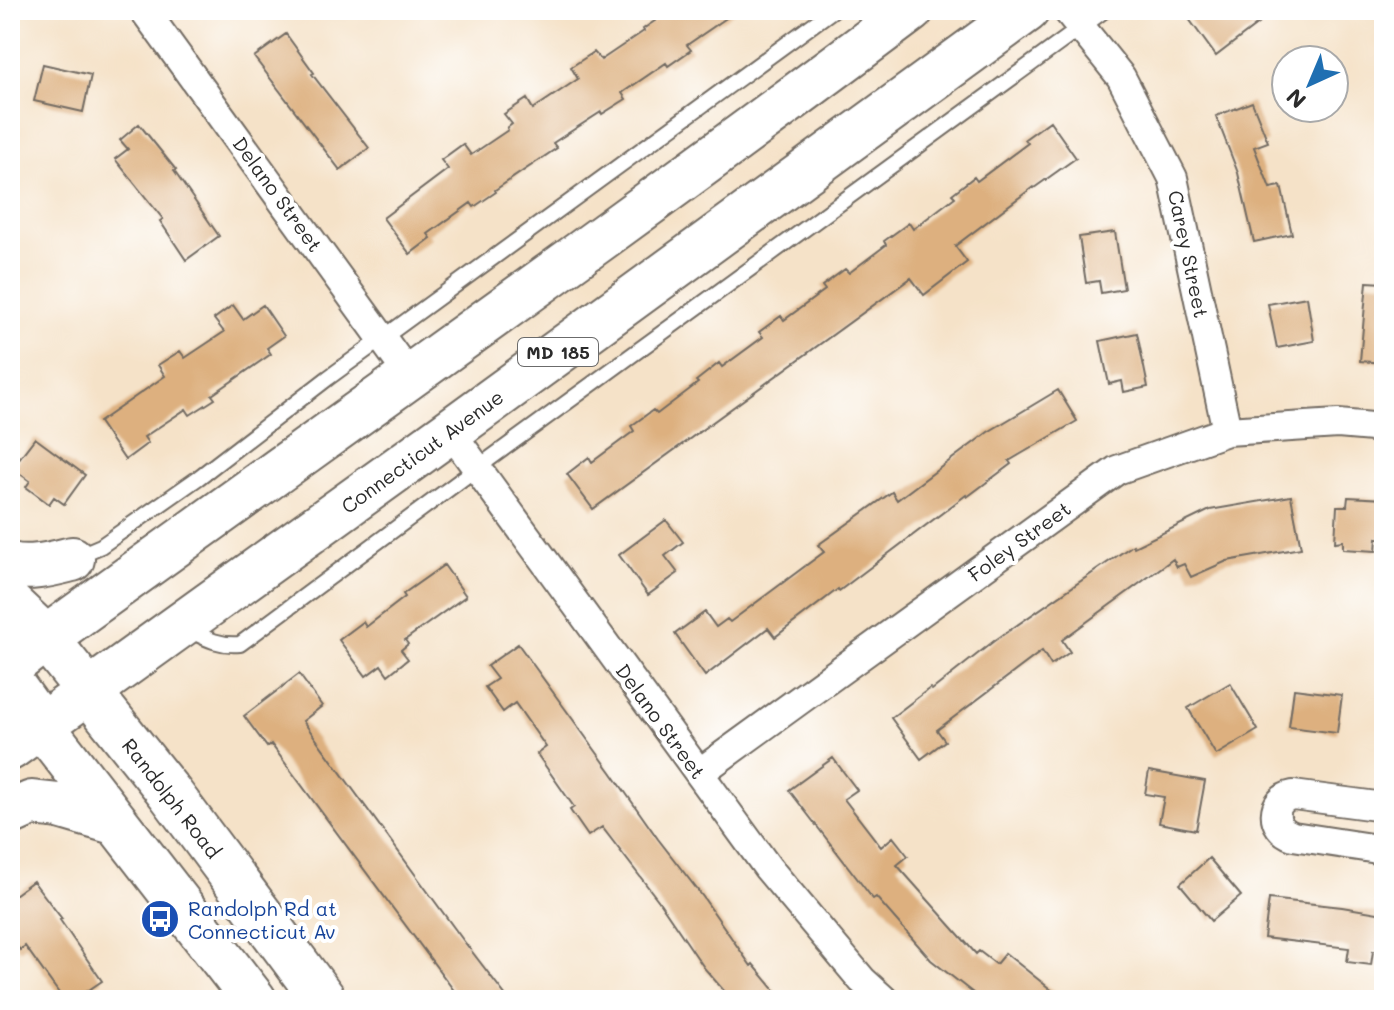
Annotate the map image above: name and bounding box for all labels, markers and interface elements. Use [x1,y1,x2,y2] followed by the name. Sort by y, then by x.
[1270,44,1350,124] north arrow
[1280,83,1312,115] text: N
[227,131,329,257] street label: Delano Street
[1163,188,1215,320] street label: Carey Street
[518,338,598,366] road number: MD 185
[336,383,508,519] street label: Connecticut Avenue
[962,495,1076,587] street label: Foley Street
[610,658,712,784] street label: Delano Street
[117,733,227,863] street label: Randolph Road
[188,895,337,944] place label: Randolph Rd at Connecticut Av
[139,898,181,940] bus stop icon: Randolph Rd at Connecticut Av

